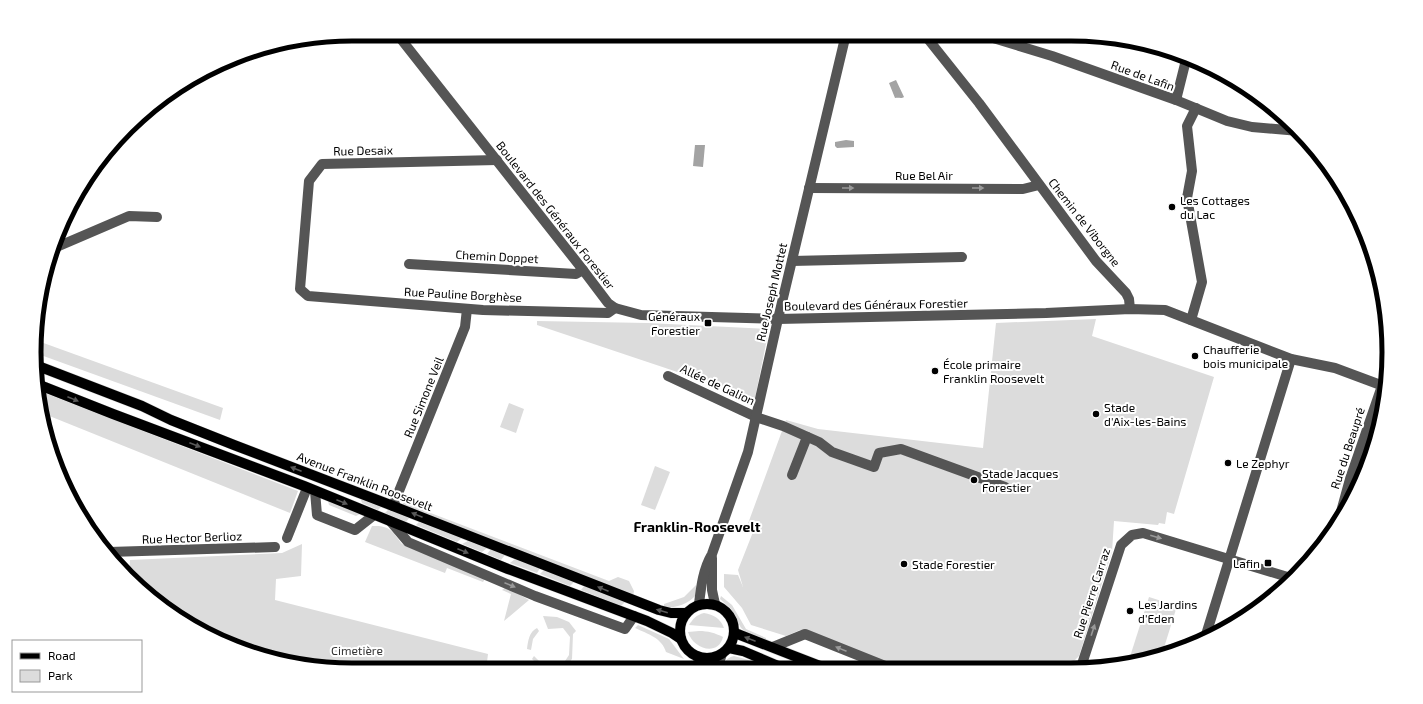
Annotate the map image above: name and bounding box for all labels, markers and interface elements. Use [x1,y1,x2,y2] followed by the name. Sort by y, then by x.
[1109,57,1177,93] street label: Rue de Lafin
[494,138,618,292] street label: Boulevard des Généraux Forestier
[333,142,394,158] street label: Rue Desaix
[895,168,953,182] street label: Rue Bel Air
[1046,175,1124,269] street label: Chemin de Viborgne
[842,185,855,191] one-way arrow
[972,185,985,191] one-way arrow
[1180,193,1250,221] place label: Les Cottages du Lac
[1167,202,1177,212] marker: Les Cottages du Lac
[753,241,789,343] street label: Rue Joseph Mottet
[455,247,539,265] street label: Chemin Doppet
[404,284,522,304] street label: Rue Pauline Borghèse
[784,295,968,313] street label: Boulevard des Généraux Forestier
[648,309,701,337] place label: Généraux Forestier
[703,318,713,328] marker: Généraux Forestier
[1203,342,1288,370] place label: Chaufferie bois municipale
[1190,351,1200,361] marker: Chaufferie bois municipale
[400,354,446,440] street label: Rue Simone Veil
[943,357,1045,385] place label: École primaire Franklin Roosevelt
[679,361,758,407] street label: Allée de Galion
[930,366,940,376] marker: École primaire Franklin Roosevelt
[68,396,80,402] one-way arrow
[1104,400,1186,428] place label: Stade d'Aix-les-Bains
[1327,405,1367,491] street label: Rue du Beaupré
[1091,409,1101,419] marker: Stade d'Aix-les-Bains
[189,443,201,449] one-way arrow
[295,449,435,514] street label: Avenue Franklin Roosevelt
[1236,456,1290,470] place label: Le Zephyr
[1223,458,1233,468] marker: Le Zephyr
[290,465,302,471] one-way arrow
[982,466,1058,494] place label: Stade Jacques Forestier
[969,475,979,485] marker: Stade Jacques Forestier
[337,499,349,505] one-way arrow
[411,512,423,518] one-way arrow
[633,518,761,535] district label: Franklin-Roosevelt
[142,528,242,546] street label: Rue Hector Berlioz
[1151,534,1163,540] one-way arrow
[1070,546,1112,640] street label: Rue Pierre Carraz
[457,548,469,554] one-way arrow
[1233,556,1260,570] place label: Lafin
[912,557,995,571] place label: Stade Forestier
[1263,558,1273,568] marker: Lafin
[899,559,909,569] marker: Stade Forestier
[504,582,516,589] one-way arrow
[597,585,609,591] one-way arrow
[1138,597,1197,625] place label: Les Jardins d'Eden
[1125,606,1135,616] marker: Les Jardins d'Eden
[656,608,668,614] one-way arrow
[1090,624,1096,636] one-way arrow
[743,635,755,641] one-way arrow
[12,640,142,692] legend
[331,643,383,657] park label: Cimetière
[835,645,847,651] one-way arrow
[48,648,76,662] text: Road
[48,668,73,682] text: Park

